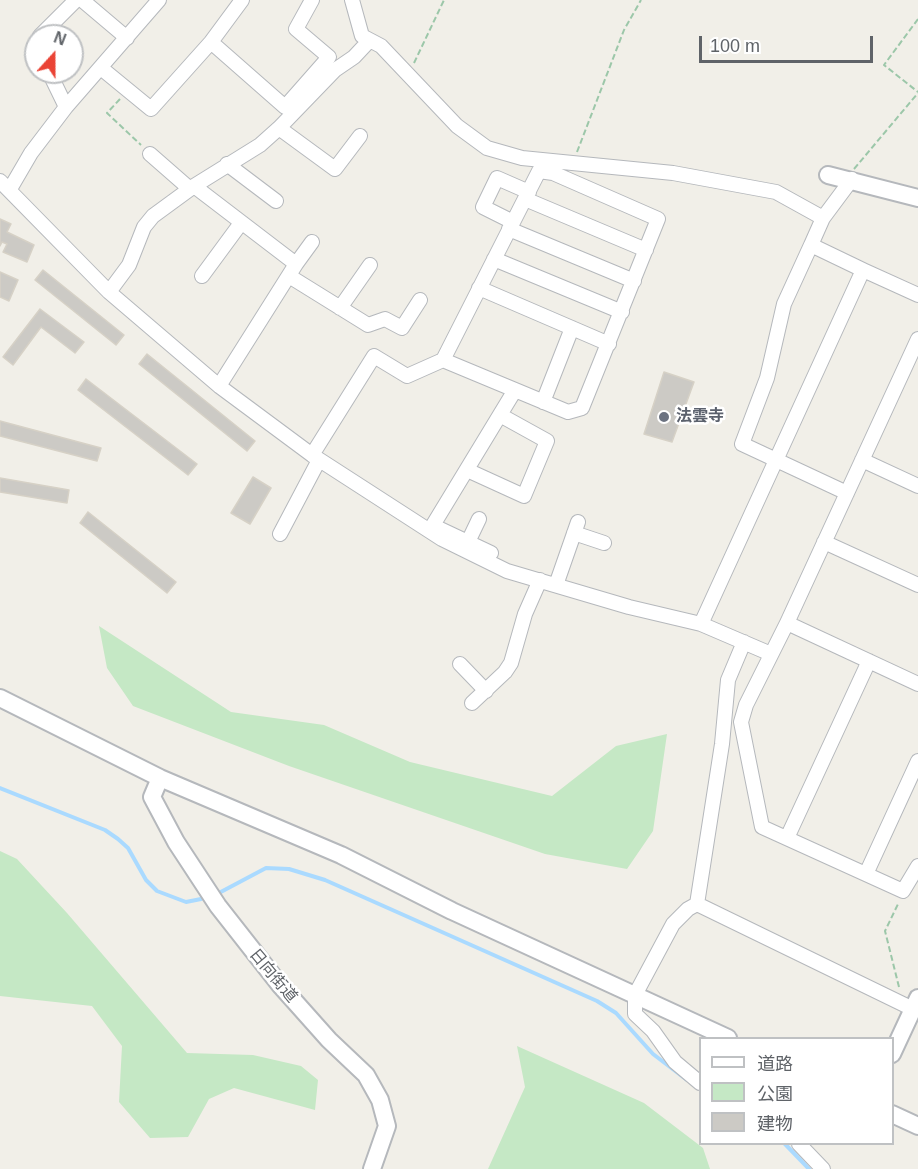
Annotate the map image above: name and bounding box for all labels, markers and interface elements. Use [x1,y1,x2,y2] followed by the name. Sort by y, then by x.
[24,24,84,84] north arrow
[702,24,876,62] scale bar
[51,29,68,49] text: N
[710,36,760,56] text: 100 m
[676,407,724,427] place label: 法雲寺
[657,410,671,424] marker: 法雲寺
[245,945,301,1007] street label: 日向街道
[699,1037,894,1145] legend
[757,1054,793,1074] text: 道路
[757,1084,793,1104] text: 公園
[757,1114,793,1134] text: 建物

